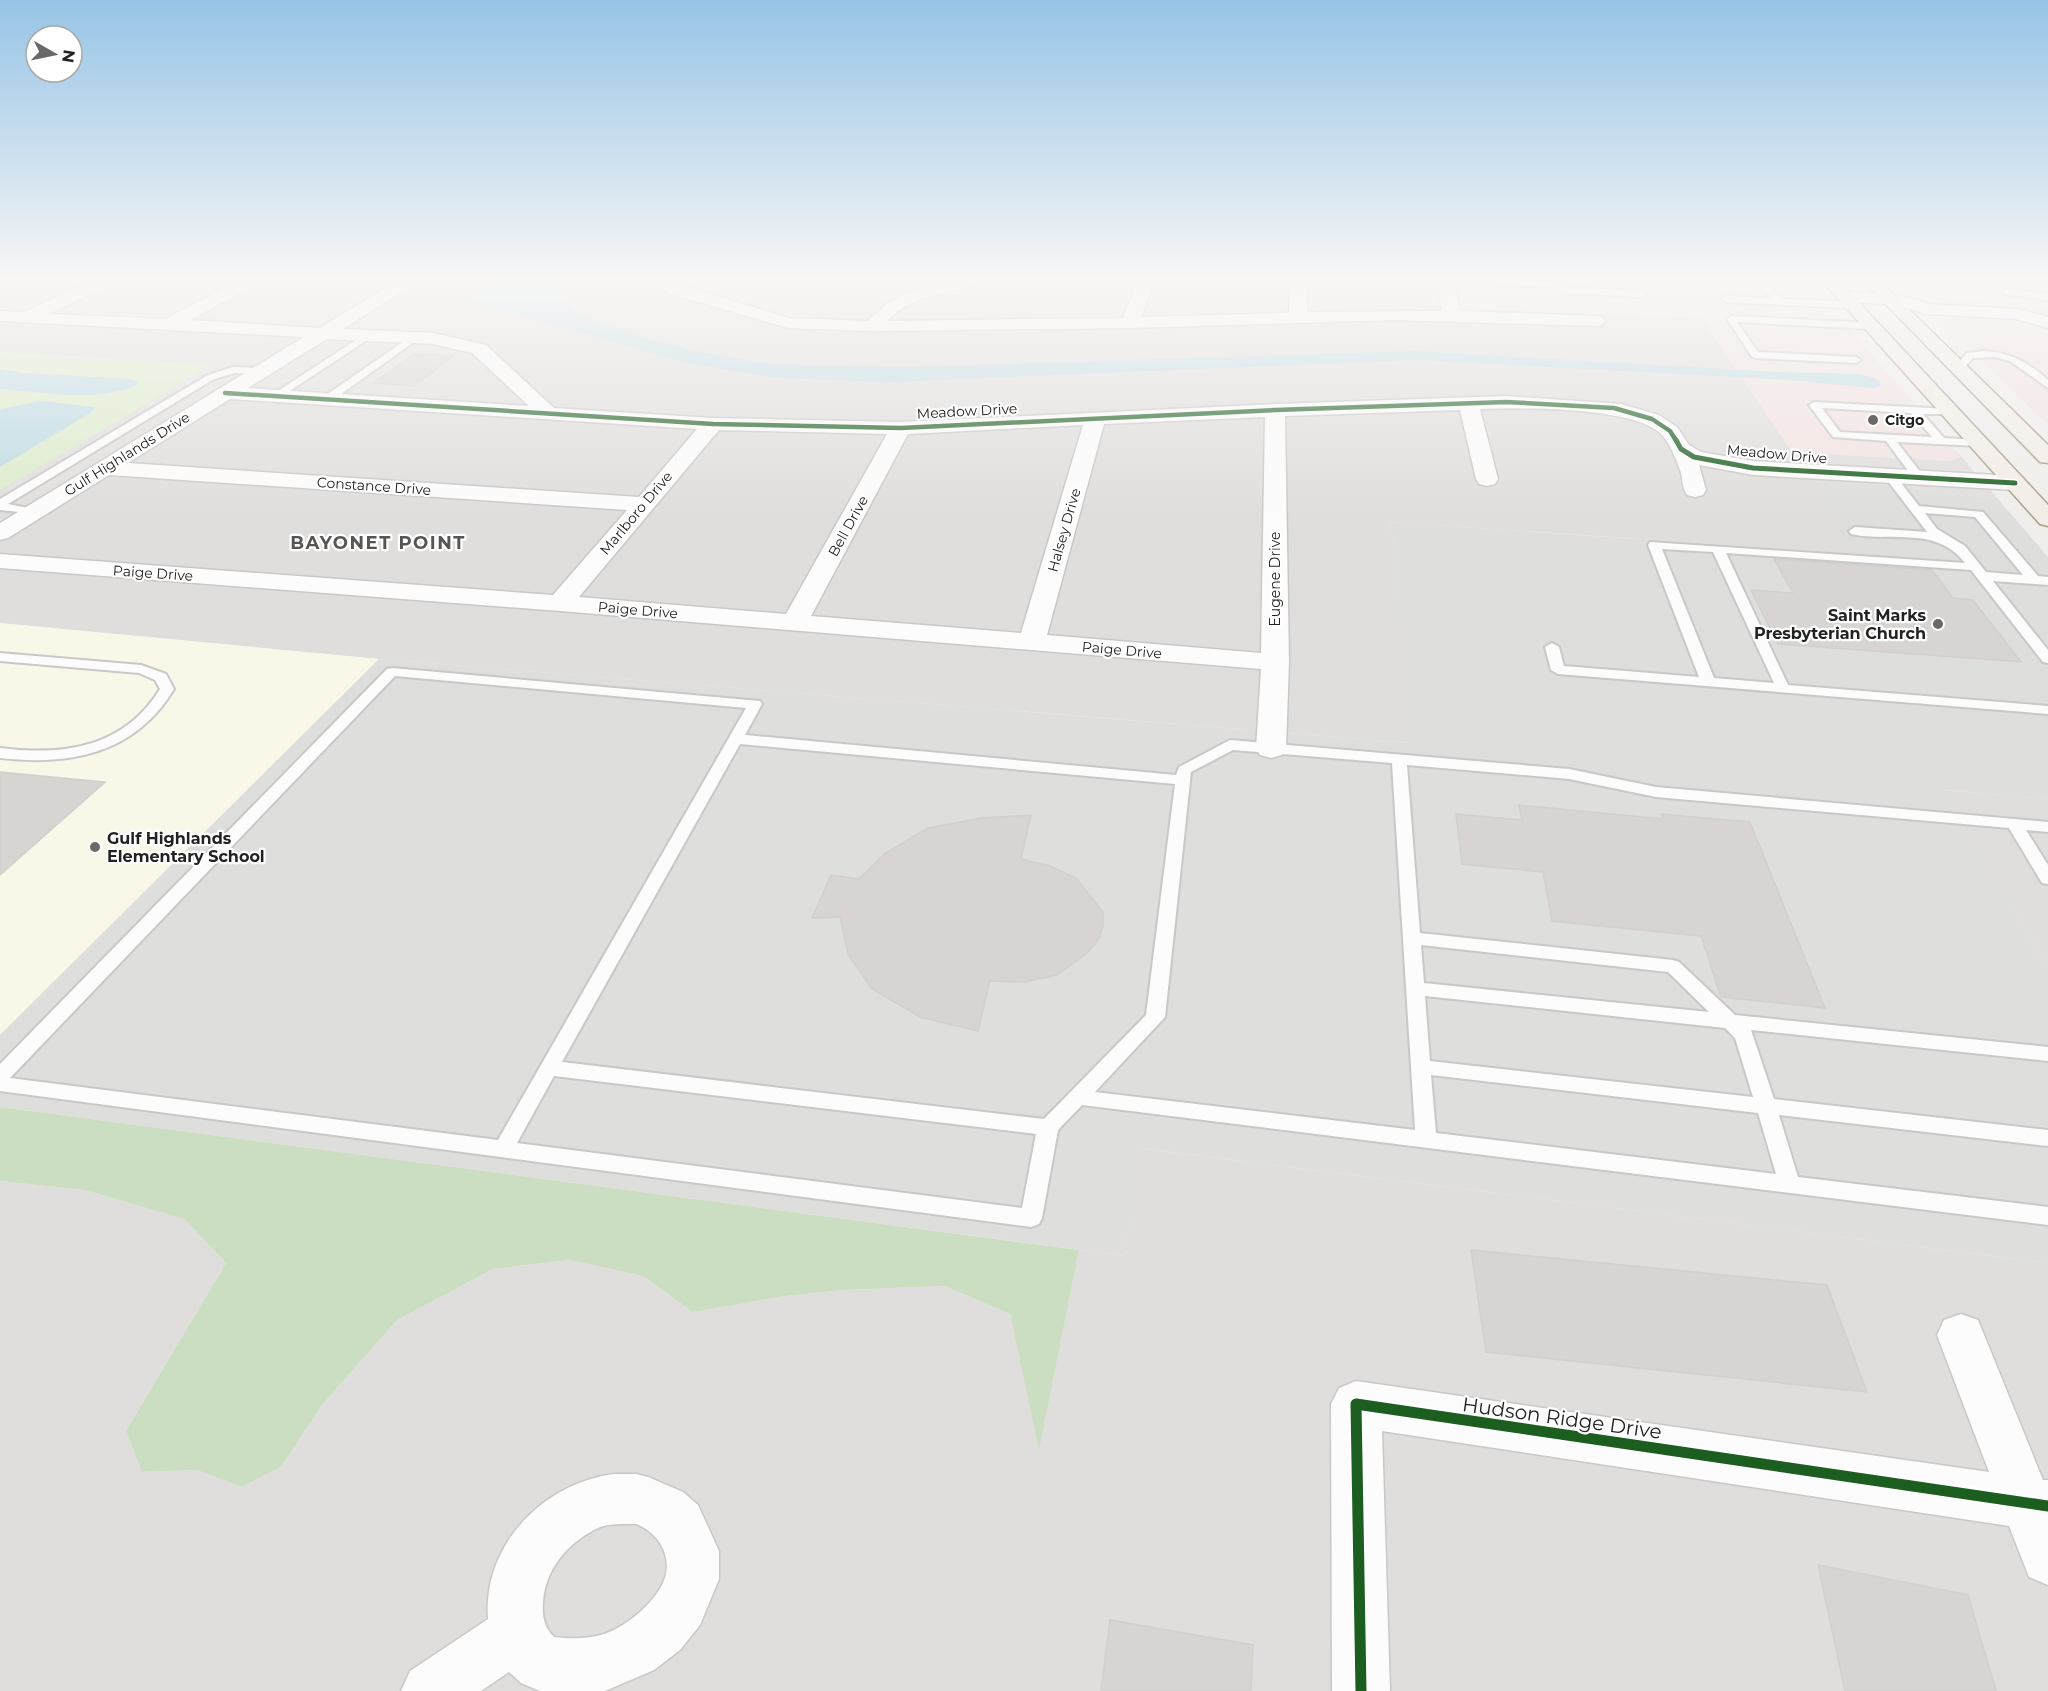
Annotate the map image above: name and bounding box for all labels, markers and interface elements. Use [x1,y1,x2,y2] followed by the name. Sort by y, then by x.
[24,24,84,84] north arrow
[58,48,79,64] text: N
[916,399,1018,423] street label: Meadow Drive
[61,408,193,500] street label: Gulf Highlands Drive
[1885,411,1924,429] place label: Citgo
[1866,413,1880,427] marker: Citgo
[1726,441,1828,467] street label: Meadow Drive
[596,467,676,559] street label: Marlboro Drive
[316,473,432,499] street label: Constance Drive
[1043,486,1085,574] street label: Halsey Drive
[824,492,872,560] street label: Bell Drive
[290,532,466,554] district label: BAYONET POINT
[1266,532,1284,626] street label: Eugene Drive
[112,561,194,585] street label: Paige Drive
[597,598,679,622] street label: Paige Drive
[1754,606,1926,643] place label: Saint Marks Presbyterian Church
[1931,617,1945,631] marker: Saint Marks Presbyterian Church
[1081,638,1163,662] street label: Paige Drive
[107,829,265,866] place label: Gulf Highlands Elementary School
[88,840,102,854] marker: Gulf Highlands Elementary School
[1461,1392,1663,1444] street label: Hudson Ridge Drive

